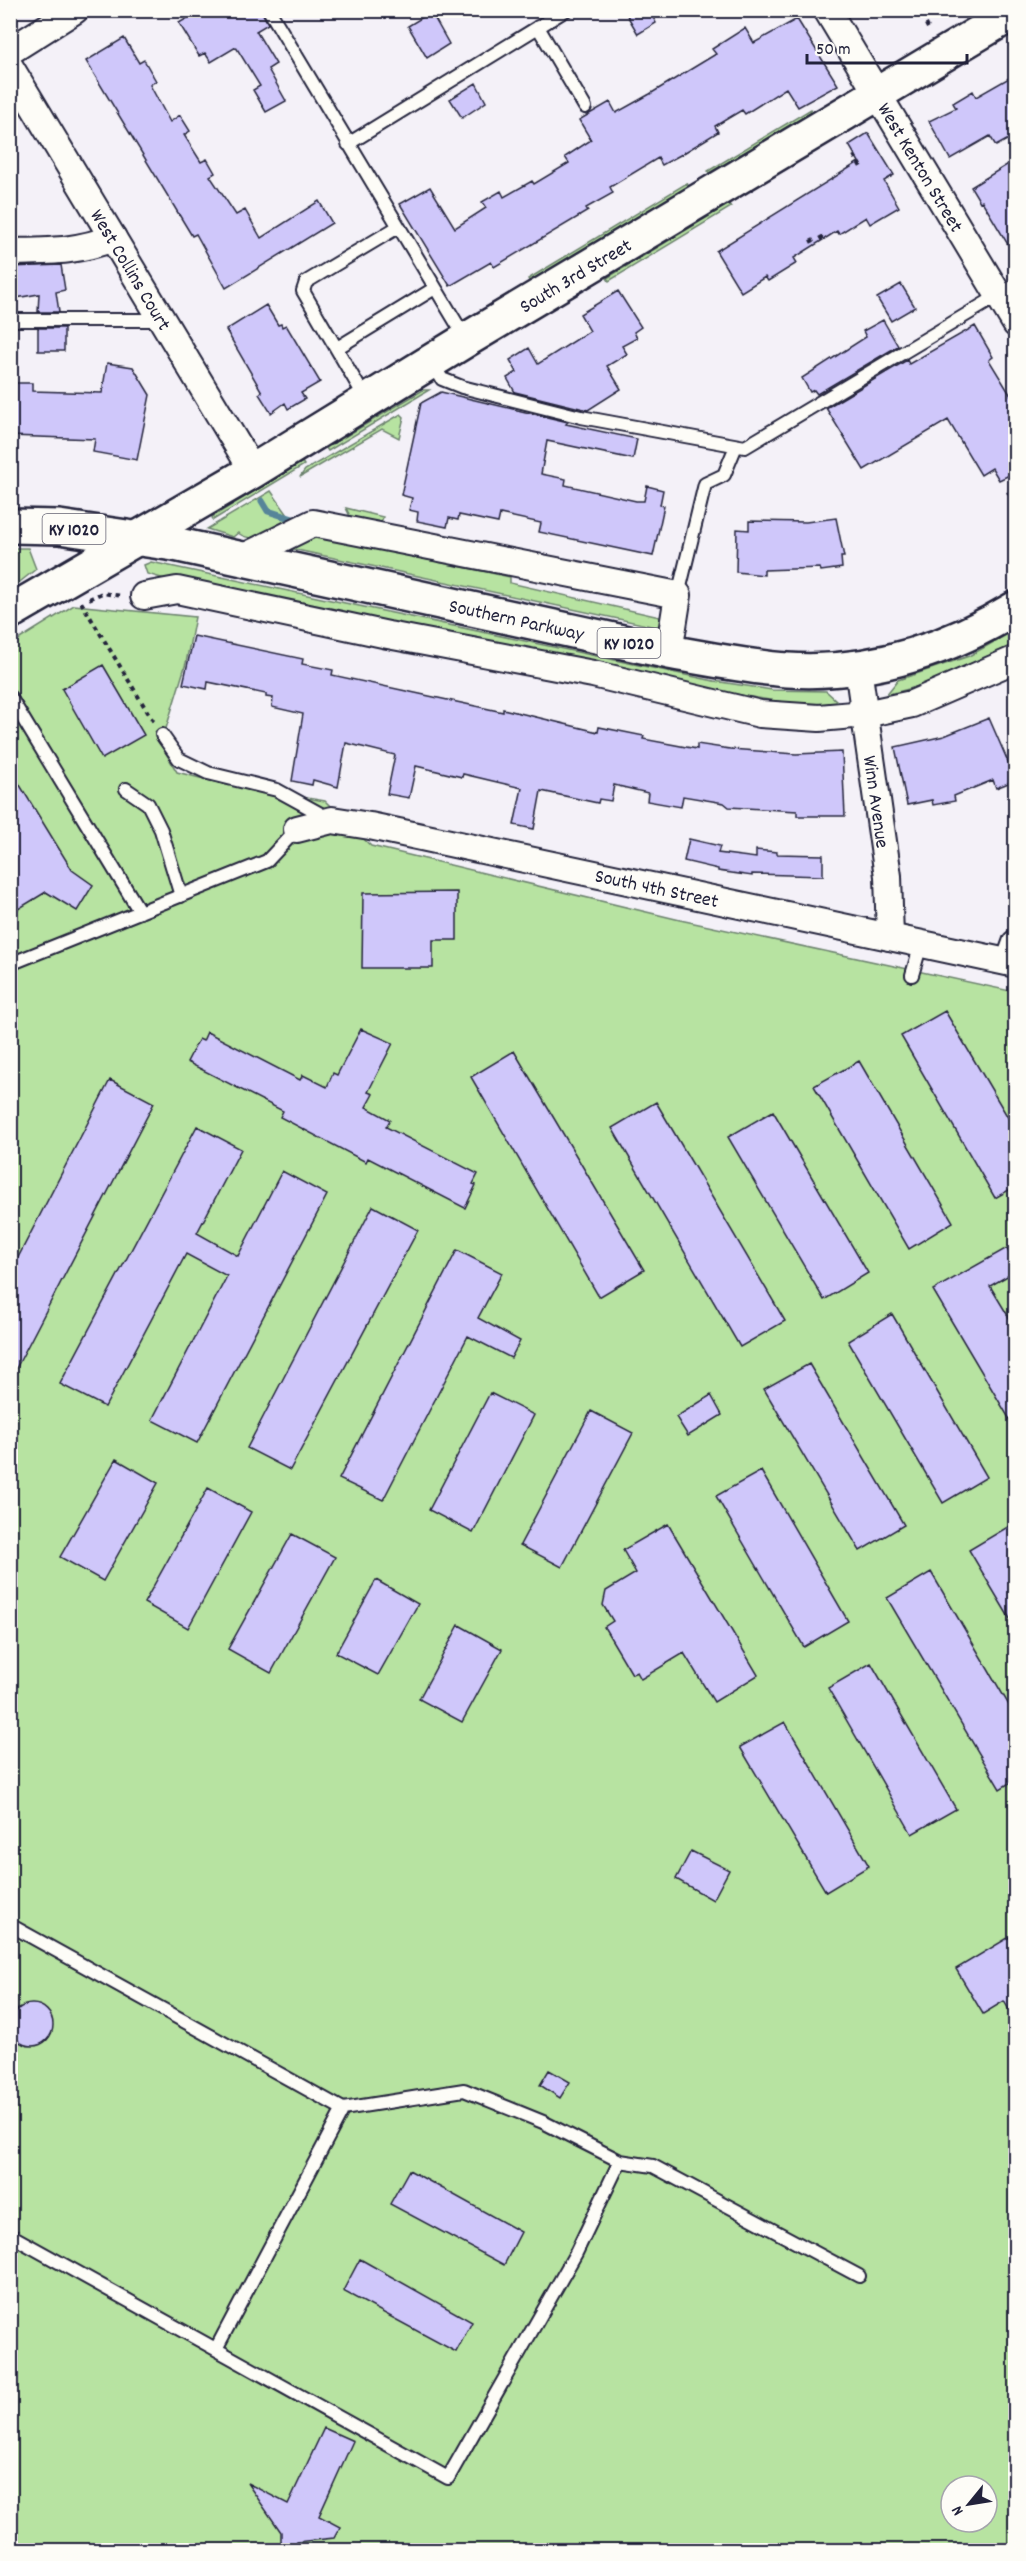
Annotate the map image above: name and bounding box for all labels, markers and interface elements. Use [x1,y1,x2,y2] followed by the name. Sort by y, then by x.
[807,27,968,65] scale bar
[816,38,851,63] text: 50 m
[869,98,969,238] street label: West Kenton Street
[82,205,176,337] street label: West Collins Court
[515,233,638,322] street label: South 3rd Street
[42,514,106,544] road number: KY 1020
[446,593,587,650] street label: Southern Parkway
[598,628,660,658] road number: KY 1020
[854,754,895,850] street label: Winn Avenue
[592,863,721,917] street label: South 4th Street
[939,2474,999,2534] north arrow
[946,2501,970,2519] text: N

